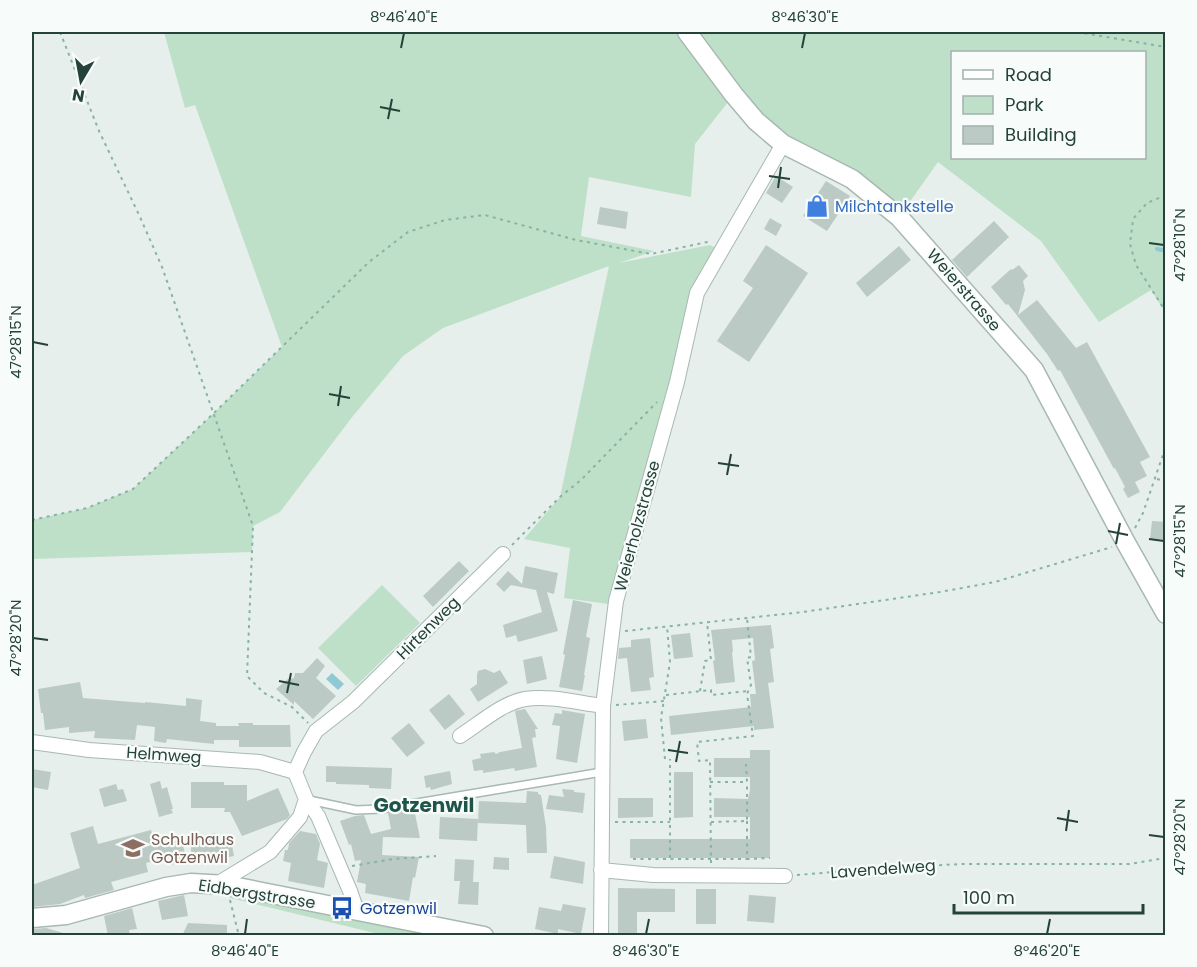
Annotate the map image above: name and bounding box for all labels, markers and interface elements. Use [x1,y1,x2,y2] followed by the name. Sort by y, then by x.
[370,6,438,27] text: 8°46'40"E
[771,6,839,27] text: 8°46'30"E
[51,51,111,111] north arrow
[951,51,1146,159] legend
[1005,62,1052,87] text: Road
[71,83,86,108] text: N
[1005,92,1044,117] text: Park
[1005,122,1077,147] text: Building
[804,193,830,219] shop icon: Milchtankstelle
[835,195,954,218] place label: Milchtankstelle
[1169,208,1190,282] text: 47°28'10"N
[922,244,1006,336] street label: Weierstrasse
[5,305,26,379] text: 47°28'15"N
[608,458,666,594] street label: Weierholzstrasse
[1169,504,1190,578] text: 47°28'15"N
[391,591,465,665] street label: Hirtenweg
[5,599,26,677] text: 47°28'20"N
[126,741,202,769] street label: Helmweg
[374,791,474,819] district label: Gotzenwil
[1169,798,1190,876] text: 47°28'20"N
[151,828,234,869] place label: Schulhaus Gotzenwil
[120,835,146,861] school or university icon: Schulhaus Gotzenwil
[830,854,936,884] street label: Lavendelweg
[197,873,317,915] street label: Eidbergstrasse
[954,877,1143,915] scale bar
[963,885,1015,910] text: 100 m
[329,895,355,921] bus stop icon: Gotzenwil
[360,897,437,920] place label: Gotzenwil
[211,940,279,961] text: 8°46'40"E
[612,940,680,961] text: 8°46'30"E
[1013,940,1081,961] text: 8°46'20"E

